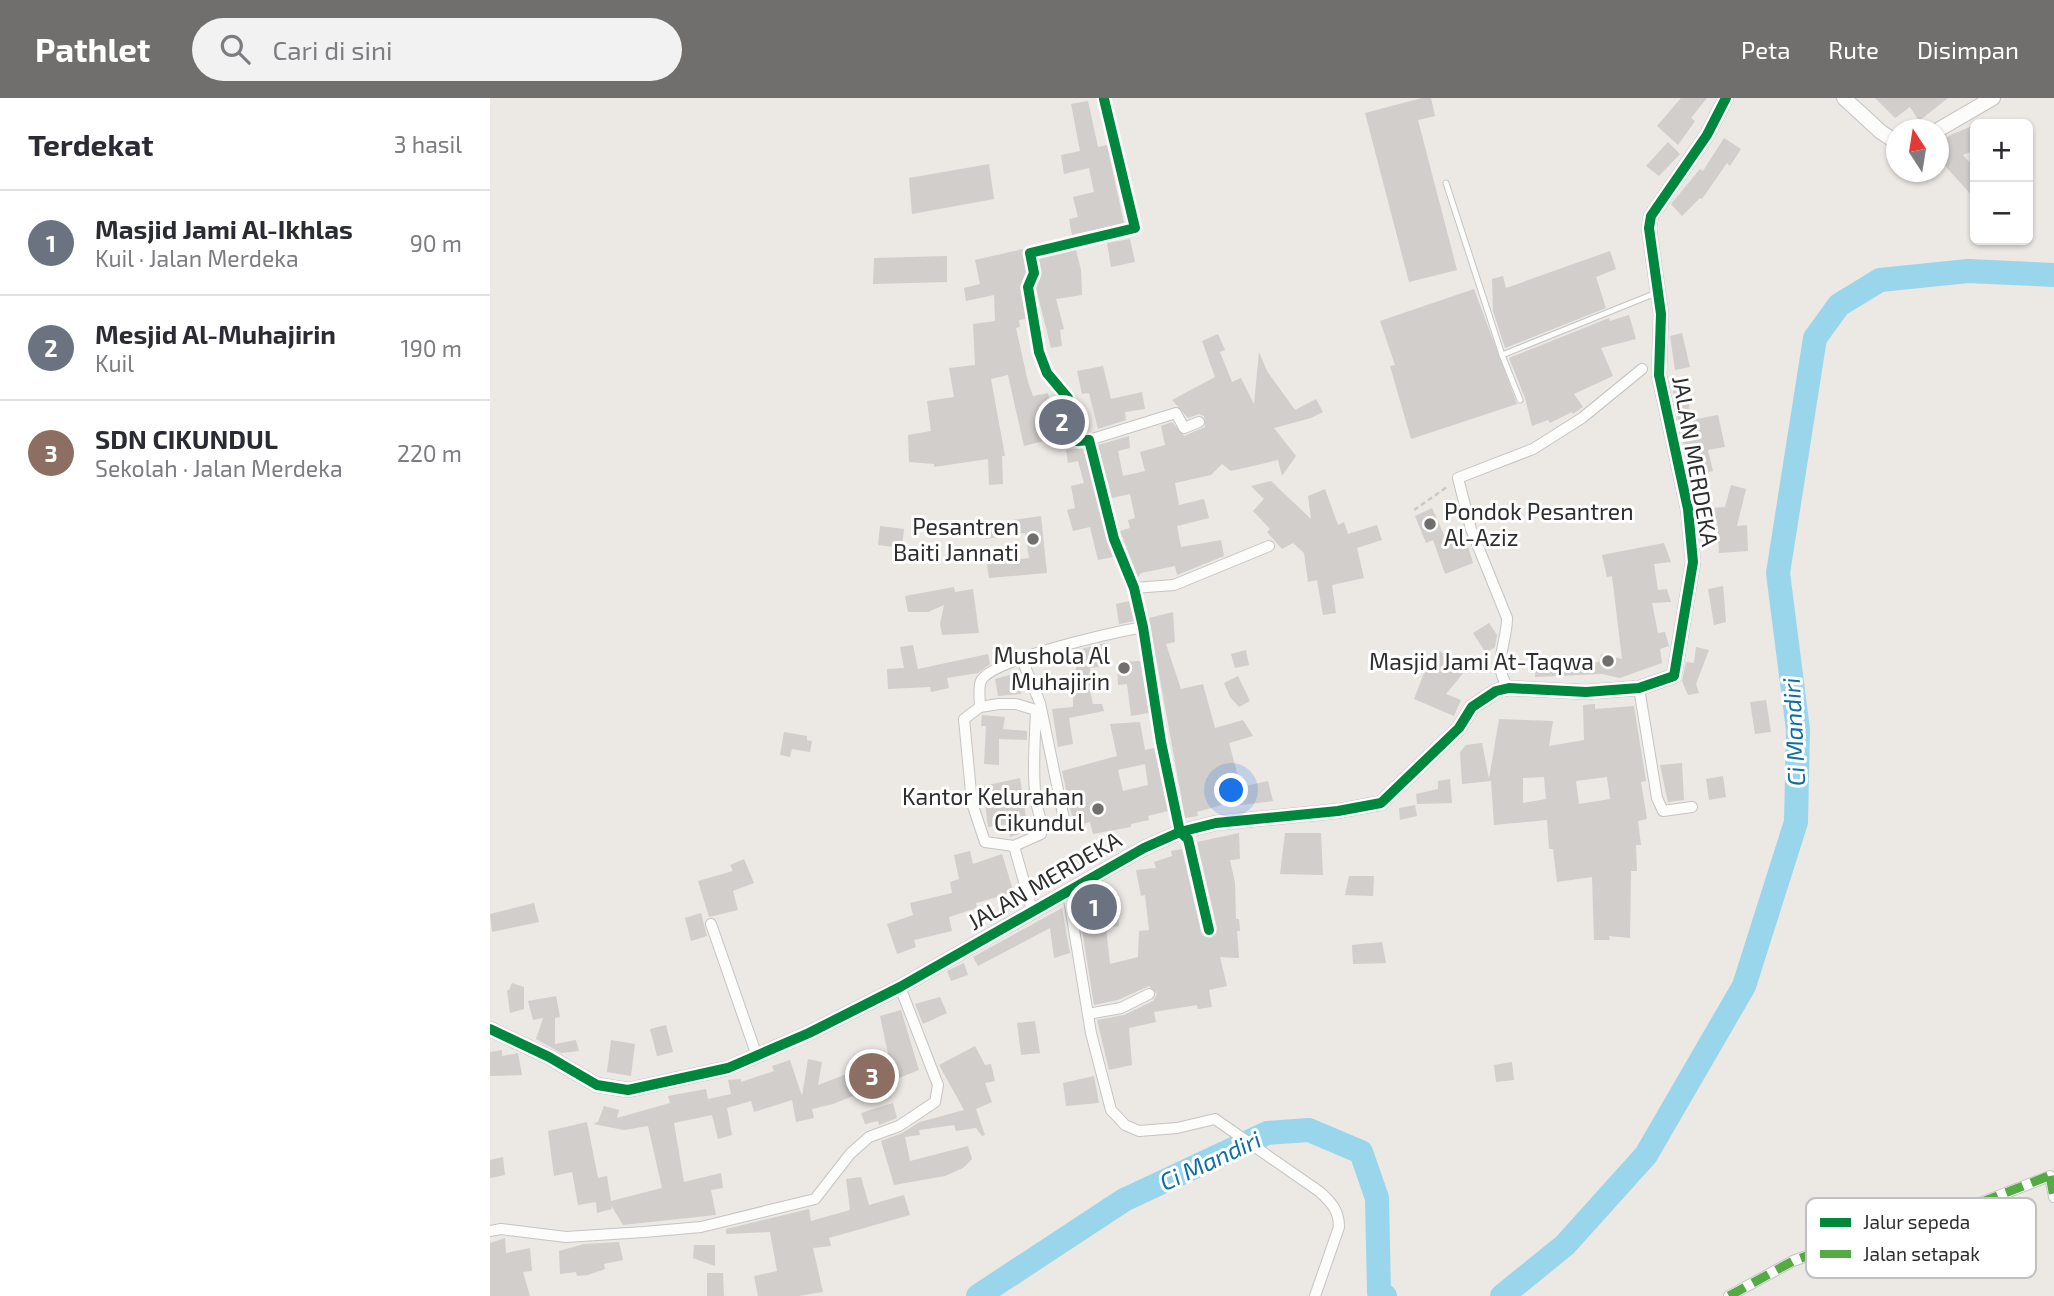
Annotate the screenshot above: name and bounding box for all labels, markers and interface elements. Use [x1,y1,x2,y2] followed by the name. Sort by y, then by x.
[192,18,682,81] search box
[35,29,150,69] text: Pathlet
[216,30,254,68] icon: search
[272,34,393,65] text: Cari di sini
[1741,35,1790,64] text: Peta
[1828,35,1879,64] text: Rute
[1917,35,2019,64] text: Disimpan
[1886,119,1949,182] north arrow
[1970,119,2033,245] map controls
[1970,119,2033,182] button: +
[28,126,154,162] text: Terdekat
[394,130,462,158] text: 3 hasil
[1970,182,2033,245] button: −
[95,213,353,244] text: Masjid Jami Al-Ikhlas
[46,229,56,257] text: 1
[410,229,462,257] text: 90 m
[95,244,299,272] text: Kuil · Jalan Merdeka
[95,318,336,349] text: Mesjid Al-Muhajirin
[44,334,58,362] text: 2
[401,334,462,362] text: 190 m
[95,349,134,377] text: Kuil
[1667,373,1725,549] street label: JALAN MERDEKA
[1039,396,1085,448] pin: 2
[95,423,278,454] text: SDN CIKUNDUL
[44,439,58,467] text: 3
[397,439,462,467] text: 220 m
[95,454,343,482] text: Sekolah · Jalan Merdeka
[1444,497,1634,551] place label: Pondok Pesantren Al-Aziz
[893,512,1019,566] place label: Pesantren Baiti Jannati
[1422,516,1438,532] marker: Pondok Pesantren Al-Aziz
[1025,531,1041,547] marker: Pesantren Baiti Jannati
[993,641,1110,695] place label: Mushola Al Muhajirin
[1369,647,1594,675] place label: Masjid Jami At-Taqwa
[1600,653,1616,669] marker: Masjid Jami At-Taqwa
[1116,660,1132,676] marker: Mushola Al Muhajirin
[1776,677,1810,787] water label: Ci Mandiri
[1214,773,1248,807] your location
[902,782,1084,836] place label: Kantor Kelurahan Cikundul
[1090,801,1106,817] marker: Kantor Kelurahan Cikundul
[962,824,1126,935] street label: JALAN MERDEKA
[1071,881,1117,933] pin: 1
[849,1050,895,1102] pin: 3
[1155,1124,1265,1196] water label: Ci Mandiri
[1806,1198,2036,1278] legend
[1863,1210,1970,1233] text: Jalur sepeda
[1863,1242,1980,1265] text: Jalan setapak

